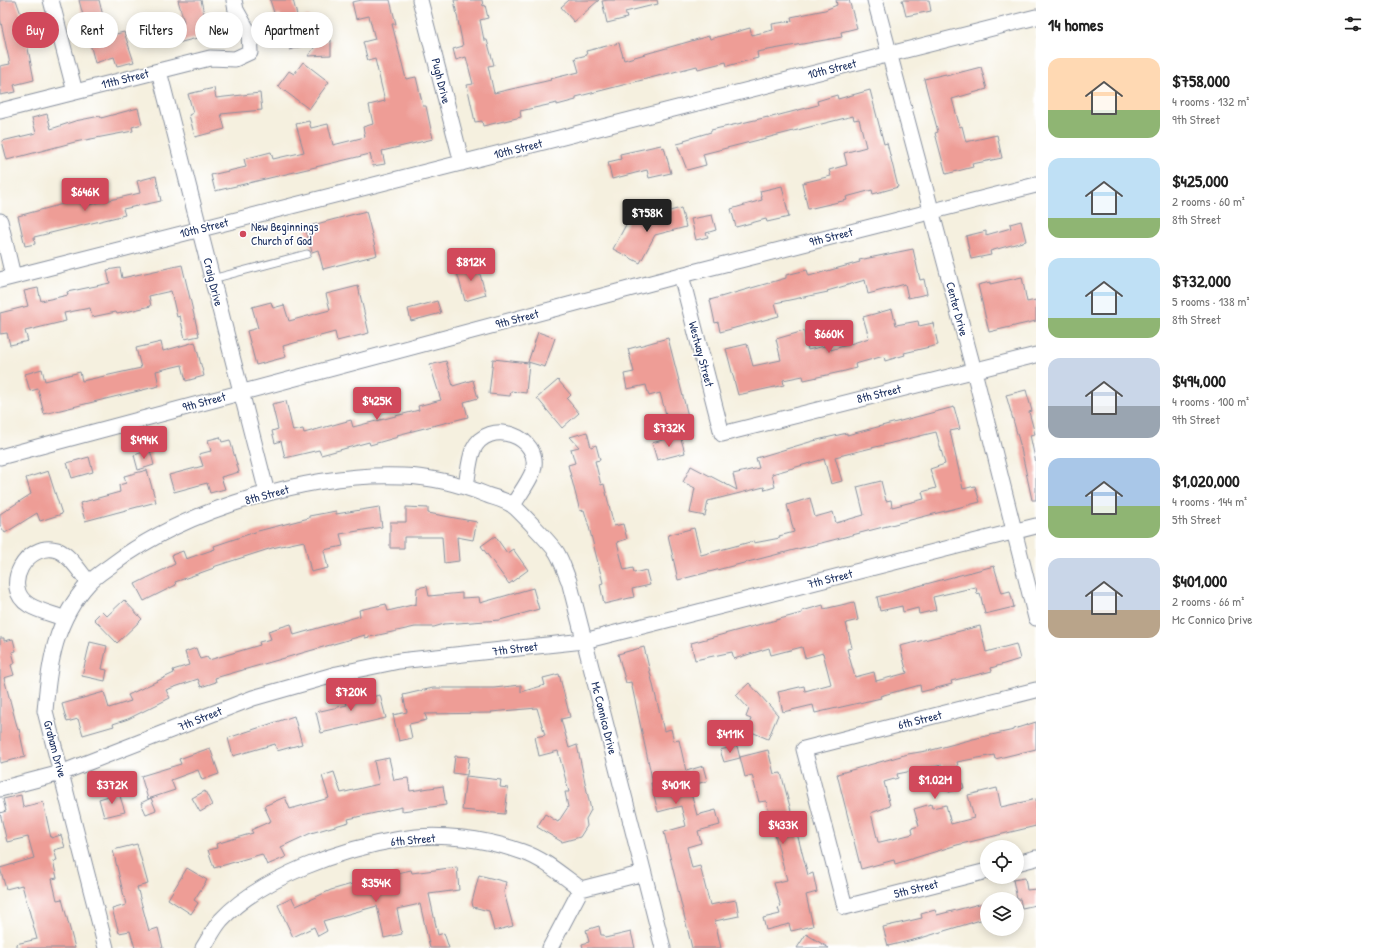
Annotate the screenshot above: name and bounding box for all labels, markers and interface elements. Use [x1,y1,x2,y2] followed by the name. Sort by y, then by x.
[12,12,59,48] chip: Buy
[67,12,118,48] chip: Rent
[126,12,187,48] chip: Filters
[195,12,243,48] chip: New
[251,12,333,48] chip: Apartment
[1048,13,1103,36] text: 14 homes
[1342,13,1364,35] icon: filters
[806,54,859,83] street label: 10th Street
[428,56,455,106] street label: Pugh Drive
[99,64,151,93] street label: 11th Street
[1172,69,1230,92] text: $758,000
[1080,74,1128,122] icon: home
[1172,92,1249,110] text: 4 rooms · 132 m²
[1172,110,1220,128] text: 9th Street
[492,134,545,163] street label: 10th Street
[1172,169,1228,192] text: $425,000
[1080,174,1128,222] icon: home
[57,178,113,212] pin: $646K
[71,182,99,200] text: $646K
[1172,192,1245,210] text: 2 rooms · 60 m²
[619,199,675,233] pin: $758K
[632,203,662,221] text: $758K
[1172,210,1221,228] text: 8th Street
[178,213,231,242] street label: 10th Street
[251,218,319,249] place label: New Beginnings Church of God
[807,223,855,250] street label: 9th Street
[238,229,248,239] marker: New Beginnings Church of God
[443,248,499,282] pin: $812K
[456,252,486,270] text: $812K
[199,256,228,308] street label: Craig Drive
[1172,269,1231,292] text: $732,000
[1080,274,1128,322] icon: home
[942,280,973,338] street label: Center Drive
[1172,292,1249,310] text: 5 rooms · 138 m²
[493,304,541,332] street label: 9th Street
[1172,310,1221,328] text: 8th Street
[685,319,719,389] street label: Westway Street
[801,320,857,354] pin: $660K
[814,324,844,342] text: $660K
[1172,369,1226,392] text: $494,000
[1080,374,1128,422] icon: home
[855,380,904,407] street label: 8th Street
[180,387,228,415] street label: 9th Street
[349,387,405,421] pin: $425K
[362,391,392,409] text: $425K
[1172,392,1249,410] text: 4 rooms · 100 m²
[1172,410,1220,428] text: 9th Street
[641,414,697,448] pin: $732K
[653,418,685,436] text: $732K
[116,426,172,460] pin: $494K
[130,430,158,448] text: $494K
[1172,469,1240,492] text: $1,020,000
[1080,474,1128,522] icon: home
[243,480,292,509] street label: 8th Street
[1172,492,1247,510] text: 4 rooms · 144 m²
[1172,510,1221,528] text: 5th Street
[806,565,855,592] street label: 7th Street
[1172,569,1227,592] text: $401,000
[1080,574,1128,622] icon: home
[1172,592,1244,610] text: 2 rooms · 66 m²
[1172,610,1253,628] text: Mc Connico Drive
[491,637,540,660] street label: 7th Street
[323,678,379,712] pin: $720K
[587,680,622,756] street label: Mc Connico Drive
[335,682,367,700] text: $720K
[175,702,225,735] street label: 7th Street
[896,706,944,733] street label: 6th Street
[40,718,71,779] street label: Graham Drive
[702,720,758,754] pin: $411K
[716,724,744,742] text: $411K
[902,766,968,800] pin: $1.02M
[918,770,952,788] text: $1.02M
[84,771,140,805] pin: $372K
[648,771,704,805] pin: $401K
[96,775,128,793] text: $372K
[662,775,690,793] text: $401K
[755,811,811,845] pin: $433K
[768,815,798,833] text: $433K
[390,829,437,850] street label: 6th Street
[980,840,1024,936] map controls
[980,840,1024,884] button: locate
[348,869,404,903] pin: $354K
[361,873,391,891] text: $354K
[892,875,941,902] street label: 5th Street
[980,892,1024,936] button: layers

